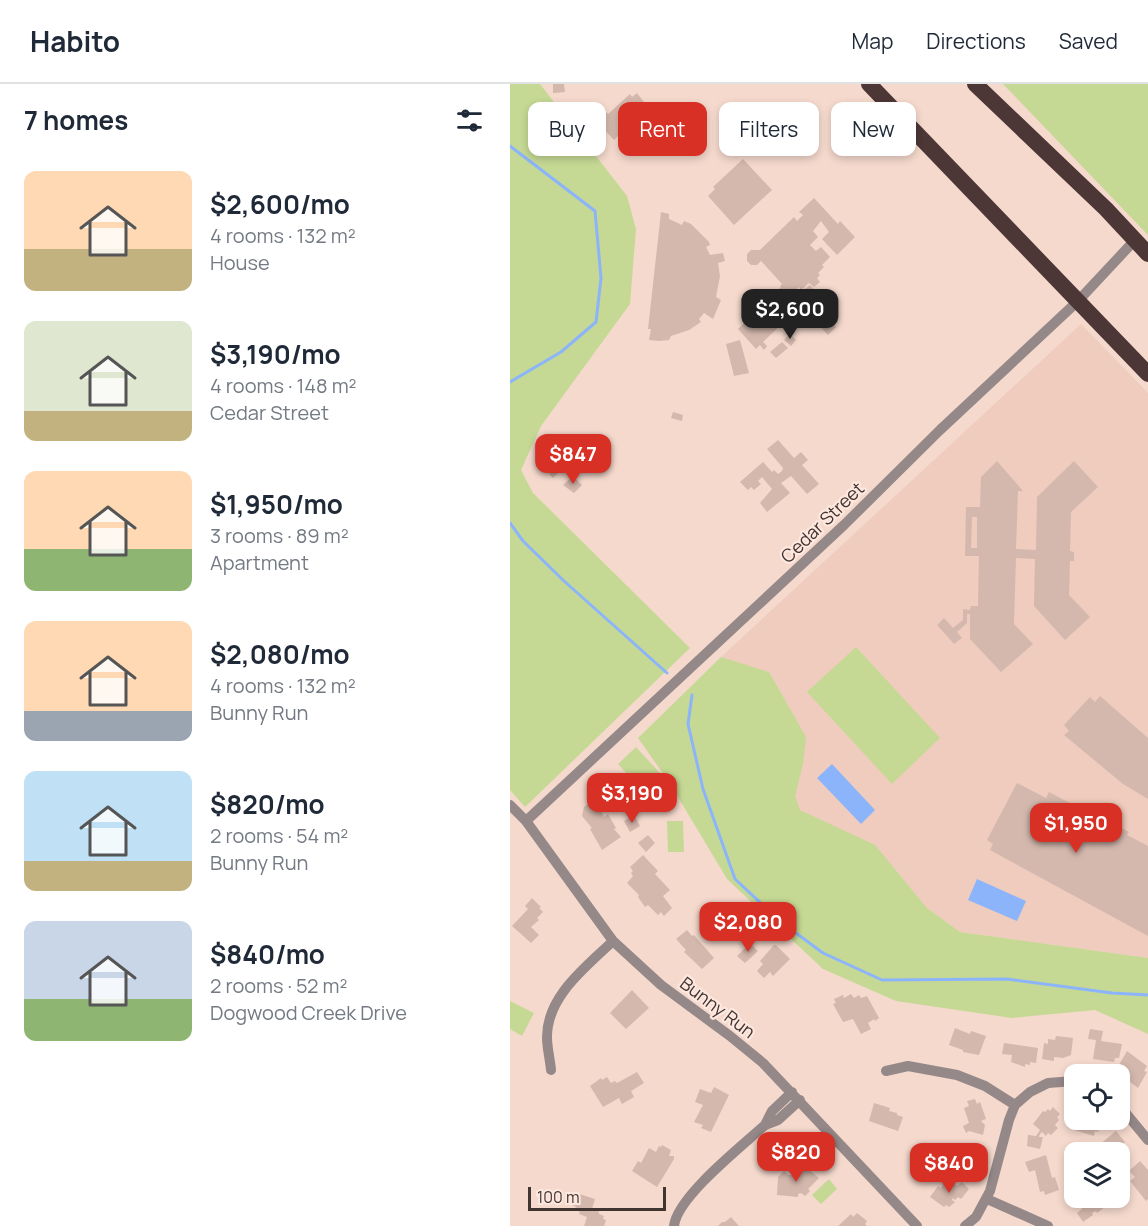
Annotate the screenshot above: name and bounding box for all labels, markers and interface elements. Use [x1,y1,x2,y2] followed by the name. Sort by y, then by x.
[30,22,120,60] text: Habito
[852,27,893,55] text: Map
[926,27,1026,55] text: Directions
[1059,27,1118,55] text: Saved
[24,102,128,138] text: 7 homes
[528,102,606,156] chip: Buy
[618,102,707,156] chip: Rent
[719,102,819,156] chip: Filters
[831,102,916,156] chip: New
[453,104,486,137] icon: filters
[210,186,350,222] text: $2,600/mo
[72,195,144,267] icon: home
[210,222,356,249] text: 4 rooms · 132 m²
[210,249,270,276] text: House
[741,289,839,340] pin: $2,600
[755,295,825,322] text: $2,600
[210,336,341,372] text: $3,190/mo
[72,345,144,417] icon: home
[210,372,357,399] text: 4 rooms · 148 m²
[210,399,329,426] text: Cedar Street
[537,434,609,485] pin: $847
[549,440,597,467] text: $847
[775,476,869,568] street label: Cedar Street
[210,486,343,522] text: $1,950/mo
[72,495,144,567] icon: home
[210,522,349,549] text: 3 rooms · 89 m²
[210,549,309,576] text: Apartment
[210,636,350,672] text: $2,080/mo
[72,645,144,717] icon: home
[210,672,356,699] text: 4 rooms · 132 m²
[210,699,308,726] text: Bunny Run
[583,773,681,824] pin: $3,190
[601,779,663,806] text: $3,190
[210,786,325,822] text: $820/mo
[72,795,144,867] icon: home
[1027,803,1125,854] pin: $1,950
[1044,809,1108,836] text: $1,950
[210,822,348,849] text: 2 rooms · 54 m²
[210,849,308,876] text: Bunny Run
[699,902,797,953] pin: $2,080
[713,908,783,935] text: $2,080
[210,936,325,972] text: $840/mo
[72,945,144,1017] icon: home
[675,971,761,1043] street label: Bunny Run
[210,972,347,999] text: 2 rooms · 52 m²
[210,999,407,1026] text: Dogwood Creek Drive
[1064,1064,1130,1208] map controls
[1064,1064,1130,1130] button: locate
[760,1132,832,1183] pin: $820
[771,1138,821,1165] text: $820
[1064,1142,1130,1208] button: layers
[913,1143,985,1194] pin: $840
[924,1149,974,1176] text: $840
[528,1184,666,1212] scale bar
[537,1186,580,1208] text: 100 m

